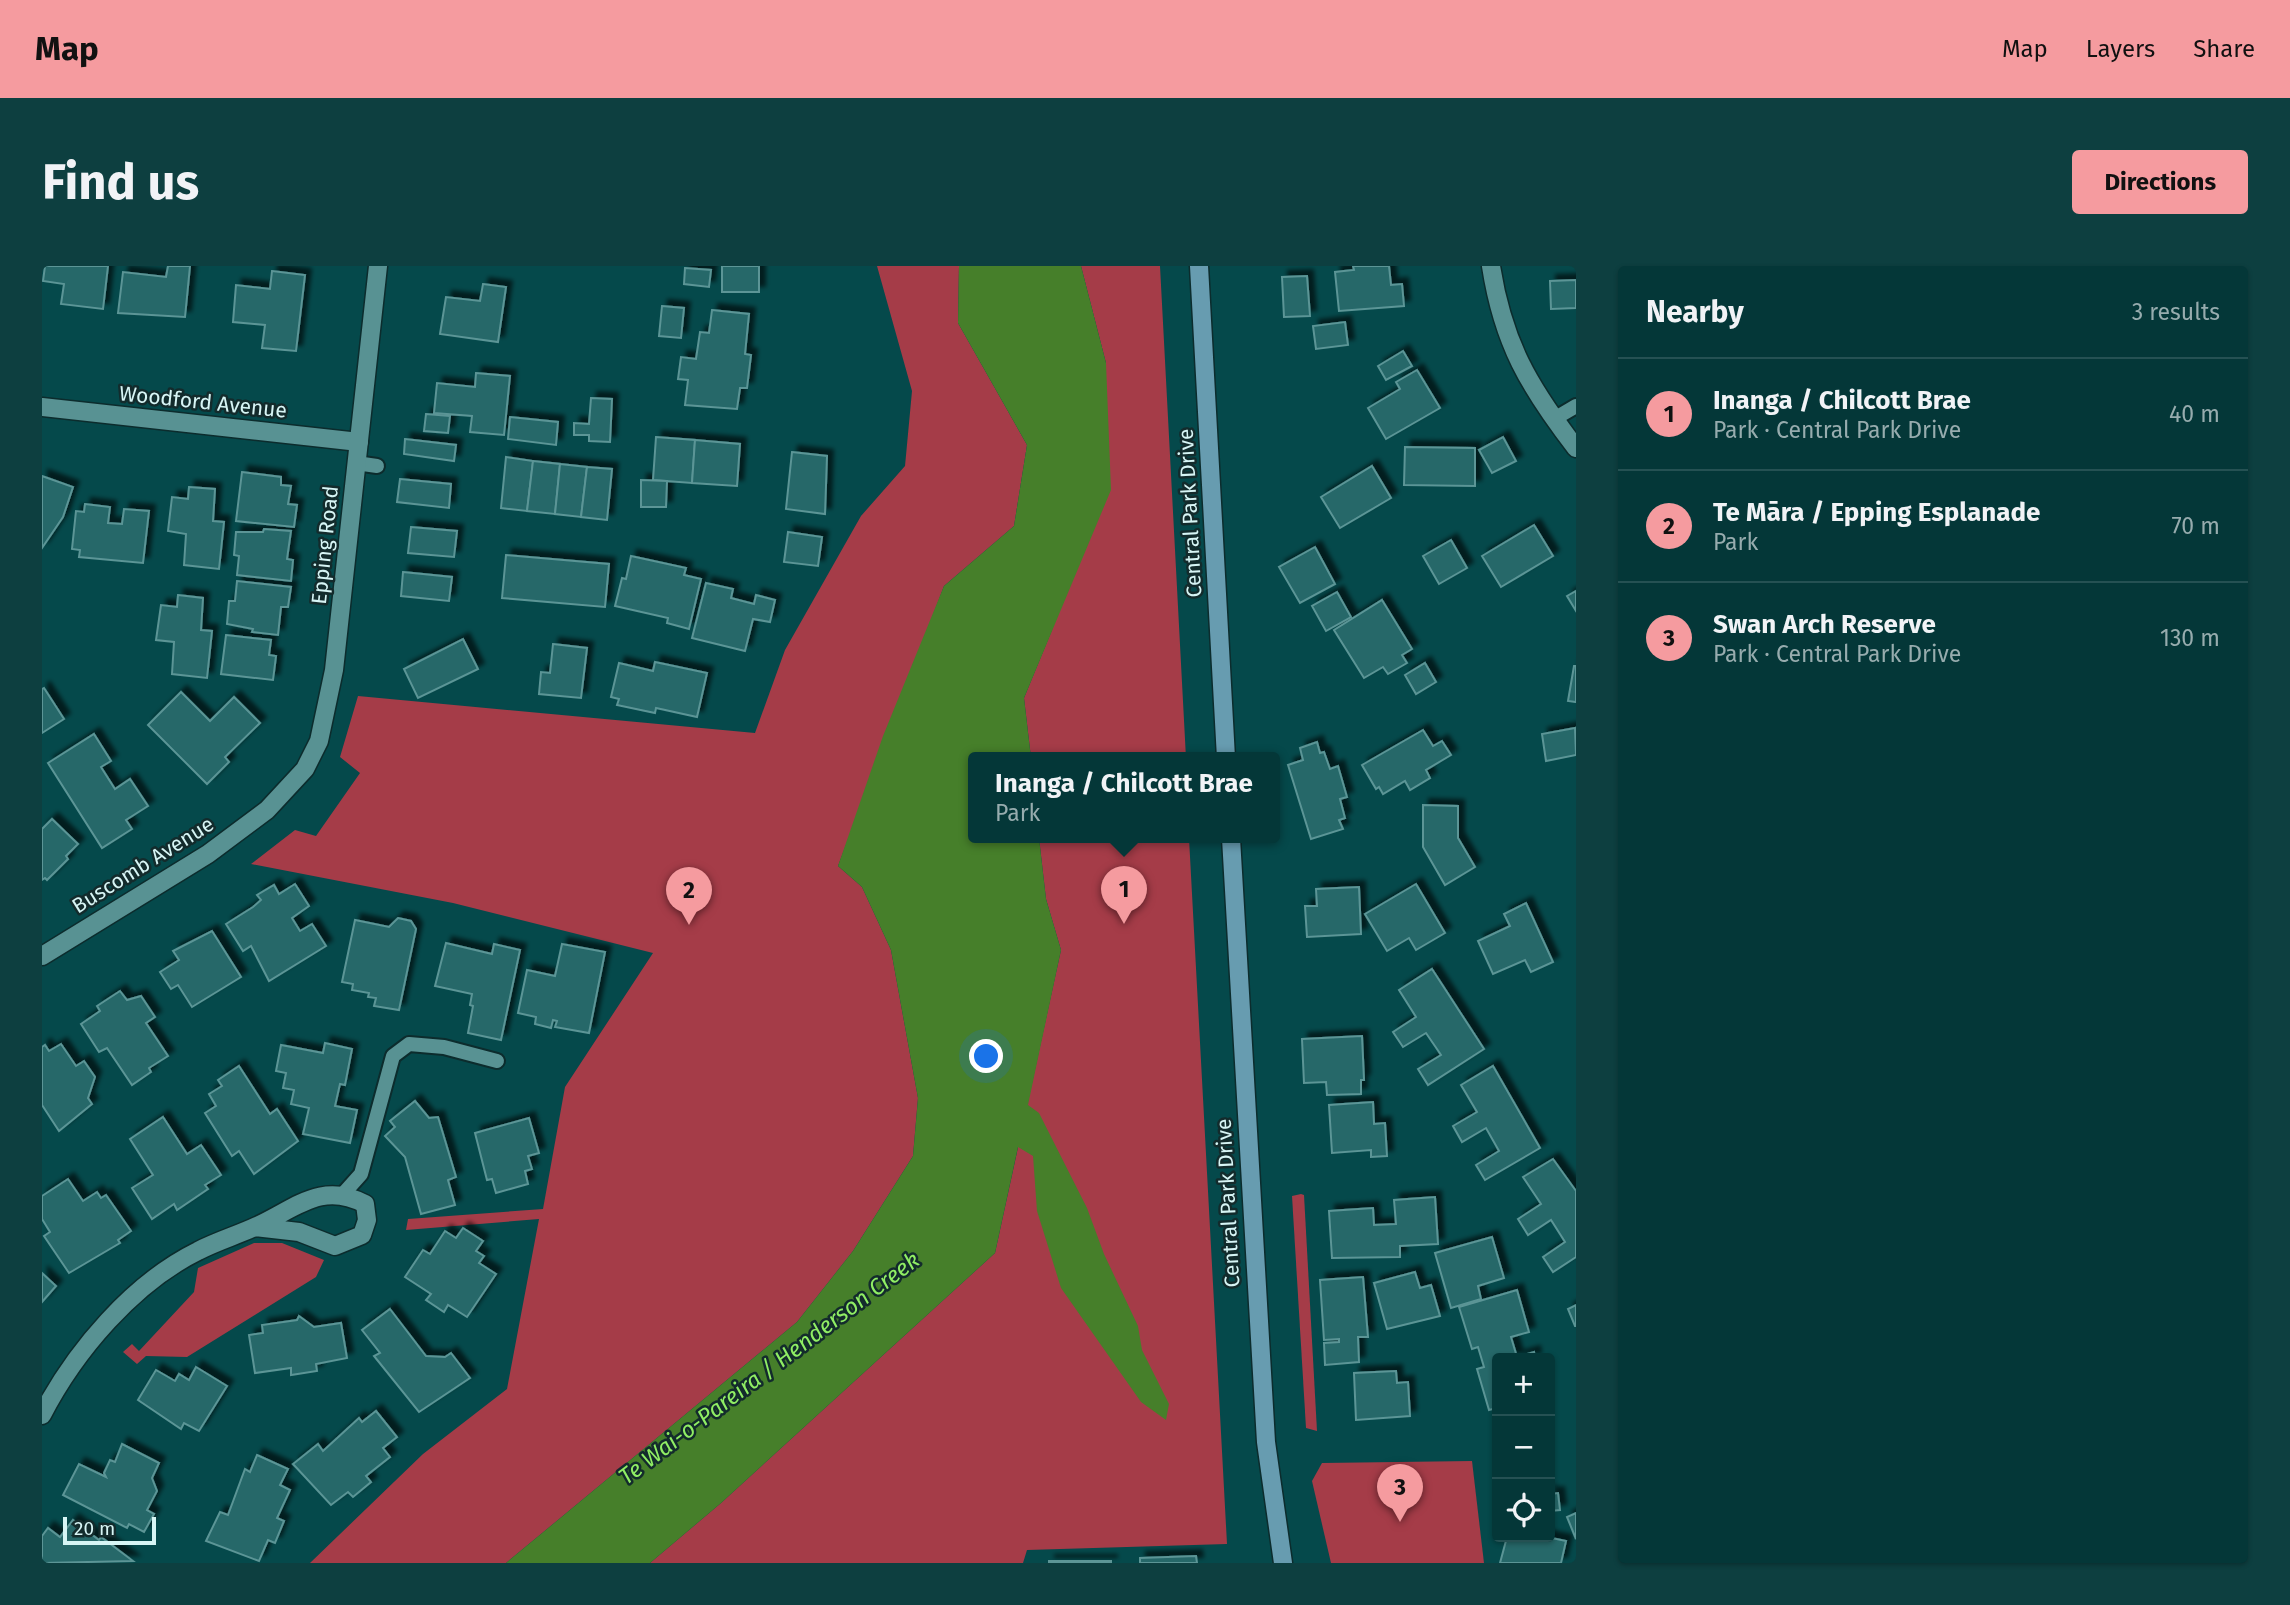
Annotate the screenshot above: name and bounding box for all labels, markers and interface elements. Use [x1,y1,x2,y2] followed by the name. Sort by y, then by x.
[35,29,99,69] text: Map
[2002,35,2048,63] text: Map
[2086,35,2155,63] text: Layers
[2193,35,2255,63] text: Share
[2072,150,2248,214] button: Directions
[42,153,199,212] text: Find us
[1646,294,1744,330] text: Nearby
[2132,298,2220,326] text: 3 results
[118,380,288,424] street label: Woodford Avenue
[1713,385,1971,416] text: Inanga / Chilcott Brae
[1664,400,1674,428] text: 1
[2169,400,2220,428] text: 40 m
[1713,416,1961,444] text: Park · Central Park Drive
[1173,428,1207,598] street label: Central Park Drive
[306,484,344,606] street label: Epping Road
[1713,497,2040,528] text: Te Māra / Epping Esplanade
[1663,512,1675,540] text: 2
[2171,512,2220,540] text: 70 m
[1713,528,1758,556] text: Park
[1713,609,1936,640] text: Swan Arch Reserve
[1663,624,1675,652] text: 3
[2160,624,2220,652] text: 130 m
[1713,640,1961,668] text: Park · Central Park Drive
[968,752,1280,843] popup
[995,768,1253,799] text: Inanga / Chilcott Brae
[995,799,1040,827] text: Park
[67,811,219,919] street label: Buscomb Avenue
[1101,866,1147,924] pin: 1
[666,867,712,925] pin: 2
[969,1039,1003,1073] your location
[1211,1118,1245,1288] street label: Central Park Drive
[613,1246,925,1490] water label: Te Wai-o-Pareira / Henderson Creek
[1492,1353,1555,1542] map controls
[1492,1353,1555,1416] button: +
[1492,1416,1555,1479] button: −
[1377,1464,1423,1522] pin: 3
[1492,1479,1555,1542] button: locate
[63,1514,156,1546] scale bar
[74,1517,115,1540] text: 20 m

